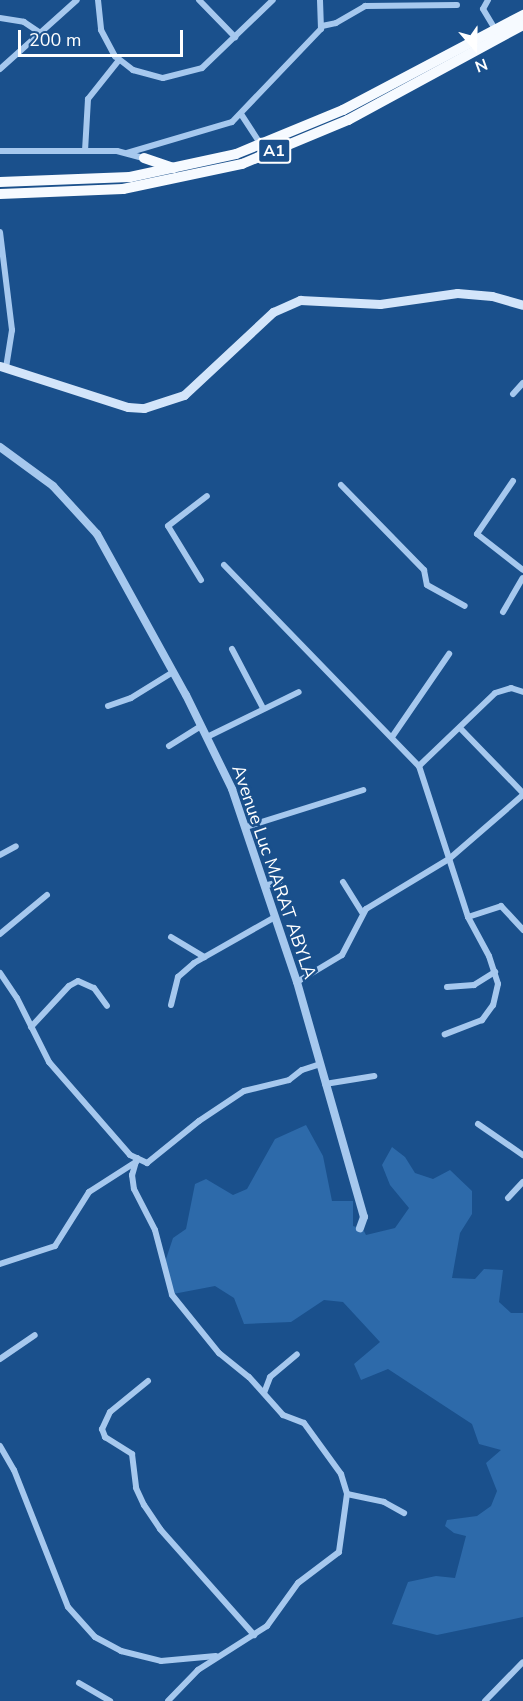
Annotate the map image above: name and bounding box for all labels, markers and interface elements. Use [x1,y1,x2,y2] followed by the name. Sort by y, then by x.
[21,18,186,56] scale bar
[445,18,505,78] north arrow
[29,28,81,52] text: 200 m
[472,53,491,77] text: N
[256,138,292,164] road number: A1
[227,762,321,982] street label: Avenue Luc MARAT ABYLA

